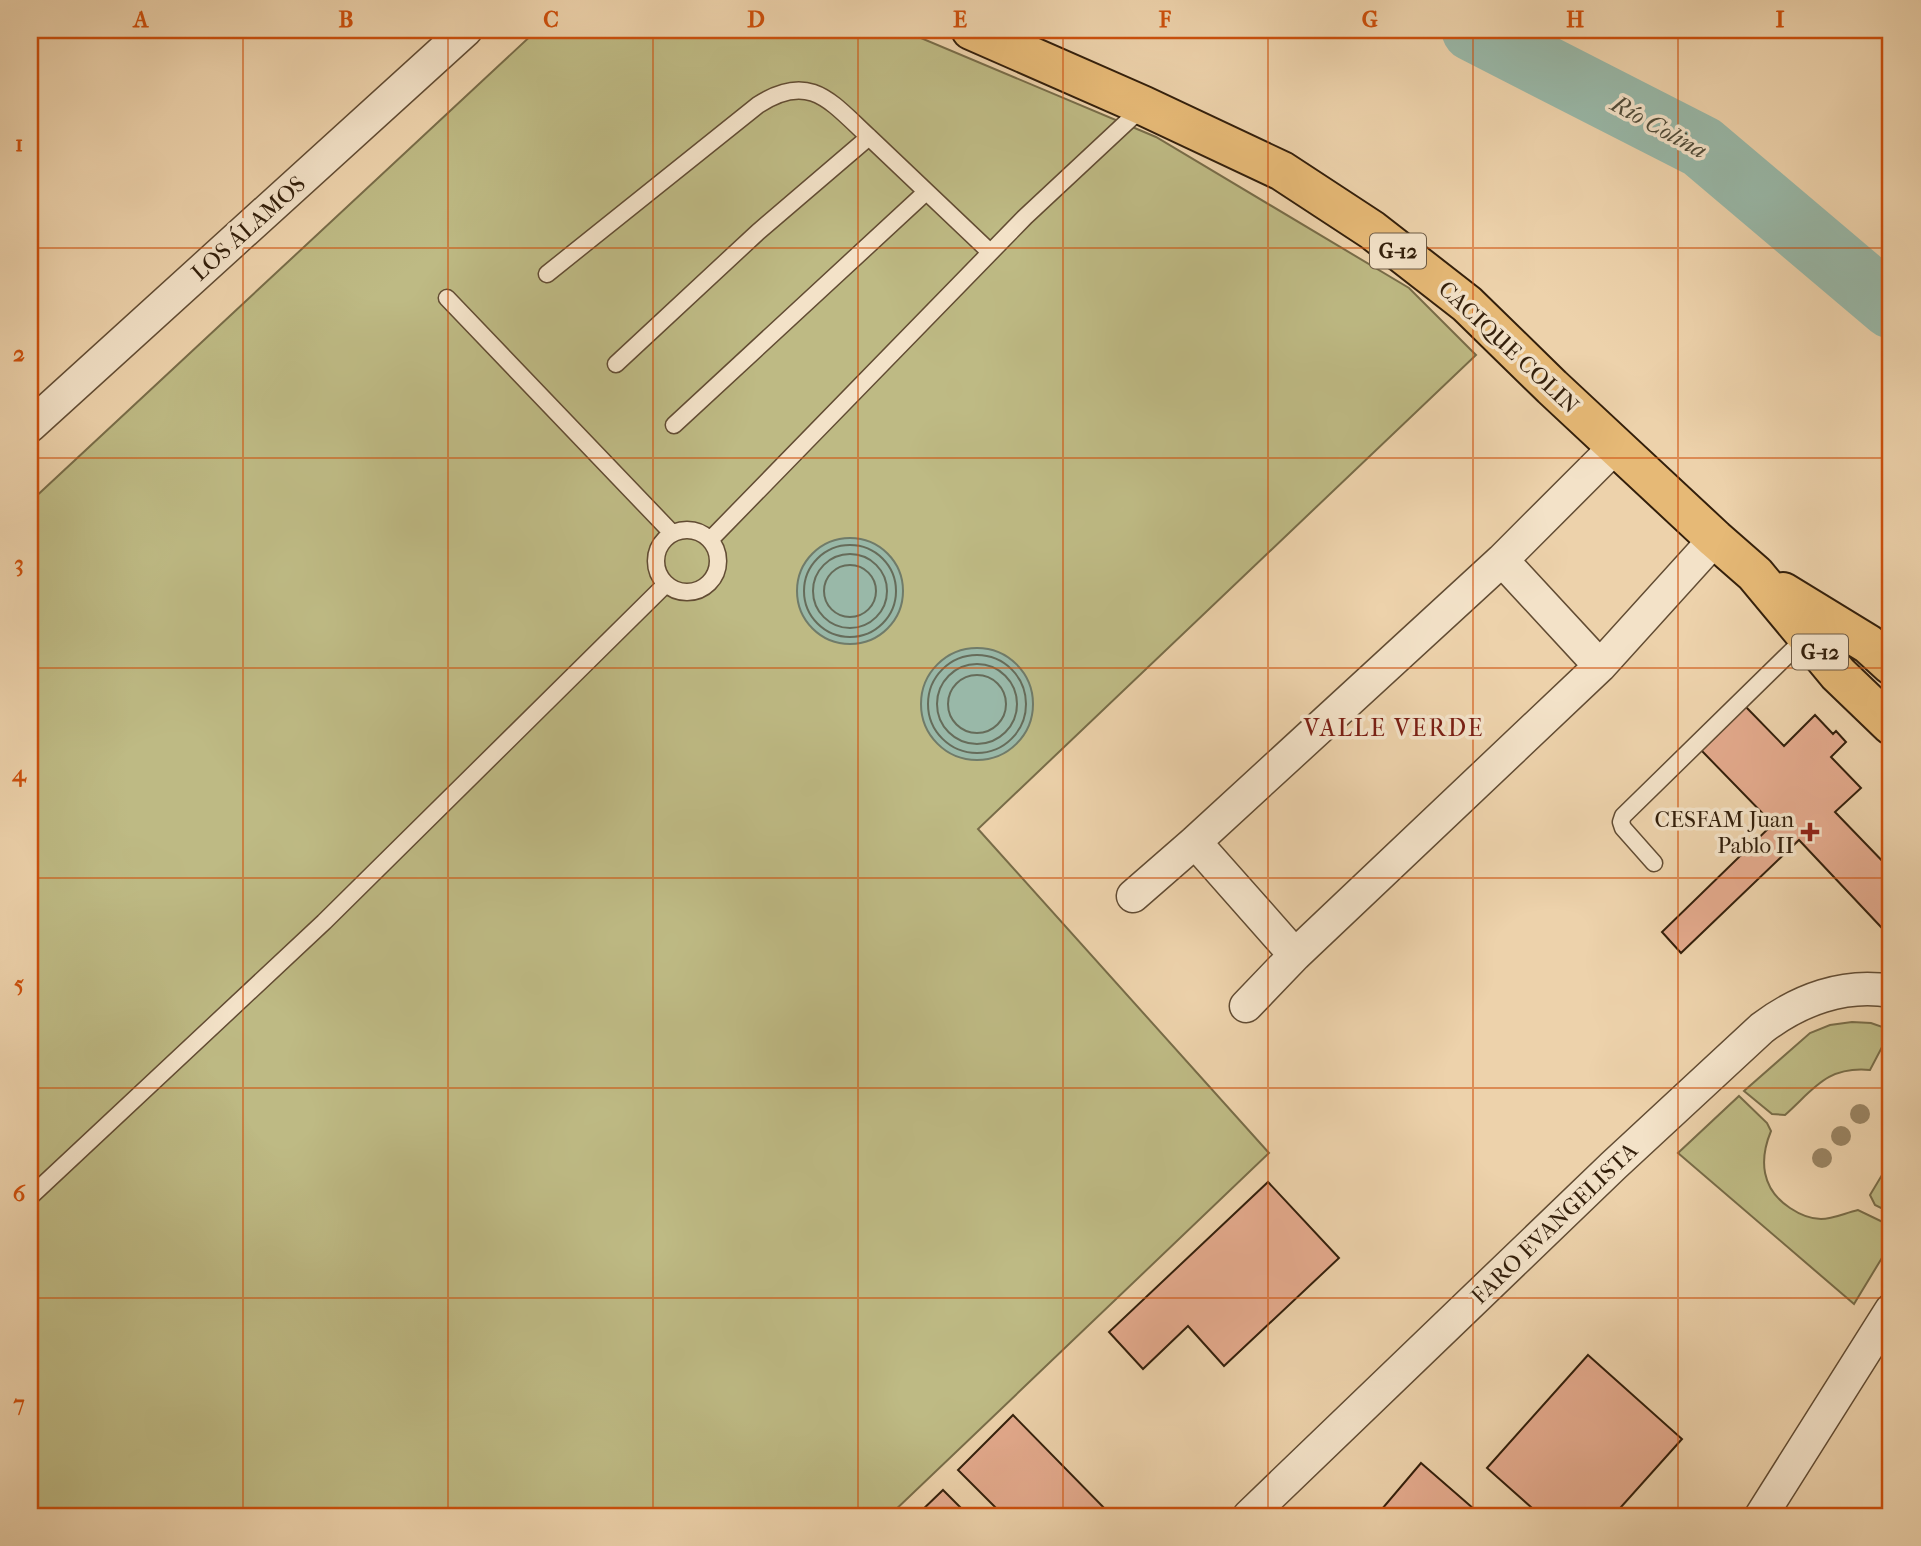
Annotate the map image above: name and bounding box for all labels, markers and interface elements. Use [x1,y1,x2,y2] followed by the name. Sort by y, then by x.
[132,6,150,33] text: A
[339,6,354,33] text: B
[543,6,559,33] text: C
[747,6,765,33] text: D
[953,6,967,33] text: E
[1158,6,1172,33] text: F
[1362,6,1378,33] text: G
[1566,6,1584,33] text: H
[1776,6,1785,33] text: I
[1605,88,1712,165] water label: Río Colina
[15,130,23,157] text: 1
[186,170,311,287] street label: LOS ÁLAMOS
[1370,233,1426,268] road number: G-12
[1433,275,1584,419] street label: CACIQUE COLIN
[13,340,25,367] text: 2
[14,550,24,577] text: 3
[1792,634,1848,670] road number: G-12
[1303,714,1484,742] district label: VALLE VERDE
[11,760,27,787] text: 4
[1654,806,1795,859] place label: CESFAM Juan Pablo II
[1800,822,1820,842] marker: CESFAM Juan Pablo II
[14,970,24,997] text: 5
[1466,1136,1644,1310] street label: FARO EVANGELISTA
[13,1180,26,1207] text: 6
[12,1390,25,1417] text: 7

